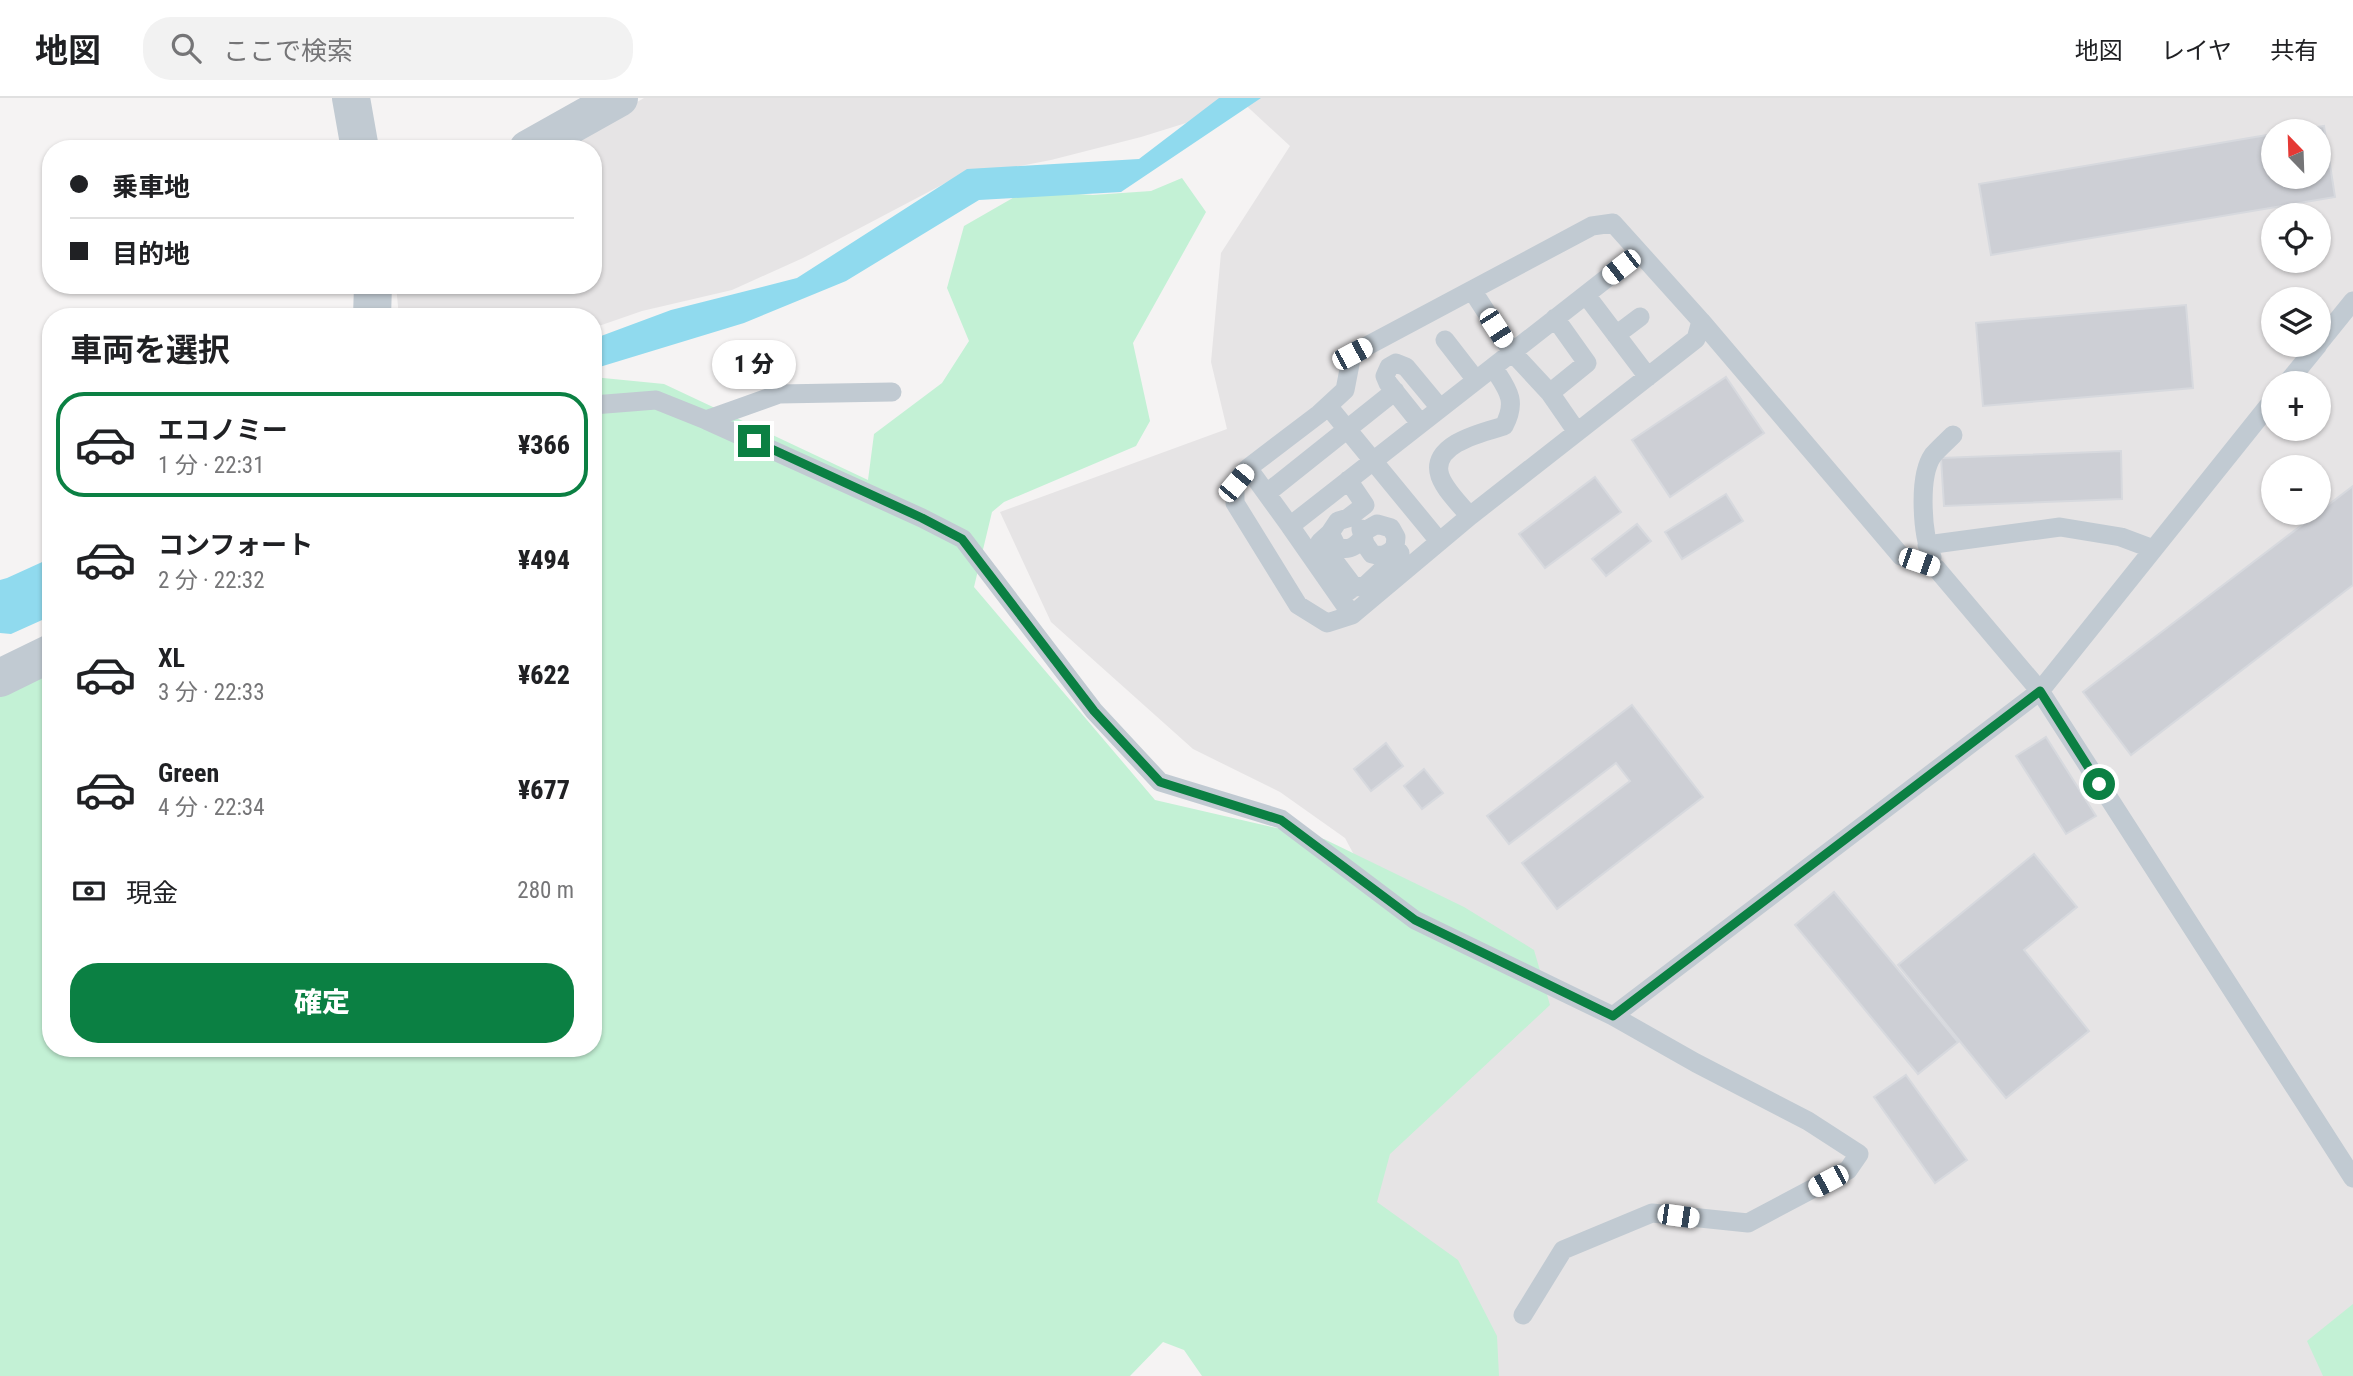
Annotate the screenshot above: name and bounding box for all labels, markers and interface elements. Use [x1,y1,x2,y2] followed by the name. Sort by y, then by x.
[143,17,633,80] search box
[167,29,205,67] icon: search
[35,31,101,70] text: 地図
[223,36,353,66] text: ここで検索
[2075,37,2123,65] text: 地図
[2161,37,2232,65] text: レイヤ
[2270,37,2318,65] text: 共有
[2261,119,2331,189] north arrow
[2261,119,2331,525] map controls
[112,172,190,202] text: 乗車地
[2261,203,2331,273] button: locate
[112,239,190,269] text: 目的地
[1598,246,1645,288] car
[2261,287,2331,357] button: layers
[1476,305,1517,351] car
[70,331,230,369] text: 車両を選択
[1329,335,1376,373] car
[712,340,796,388] callout: 1 分
[734,351,774,378] text: 1 分
[2261,371,2331,441] button: +
[74,413,137,476] icon: car
[158,415,288,445] text: エコノミー
[738,425,770,457] route end
[518,430,570,460] text: ¥366
[158,452,265,479] text: 1 分 · 22:31
[2261,455,2331,525] button: −
[1215,460,1258,506] car
[74,528,137,591] icon: car
[158,530,313,560] text: コンフォート
[518,545,570,575] text: ¥494
[1896,545,1943,579] car
[158,567,265,594] text: 2 分 · 22:32
[74,643,137,706] icon: car
[158,643,185,673] text: XL
[518,660,570,690] text: ¥622
[158,679,265,706] text: 3 分 · 22:33
[74,758,137,821] icon: car
[158,758,219,788] text: Green
[2083,768,2115,800] route start
[518,775,570,805] text: ¥677
[158,794,265,821] text: 4 分 · 22:34
[70,872,108,910] icon: cash
[517,877,574,904] text: 280 m
[126,878,178,908] text: 現金
[70,963,574,1043] button: 確定
[1805,1162,1852,1200] car
[1656,1203,1701,1229] car

